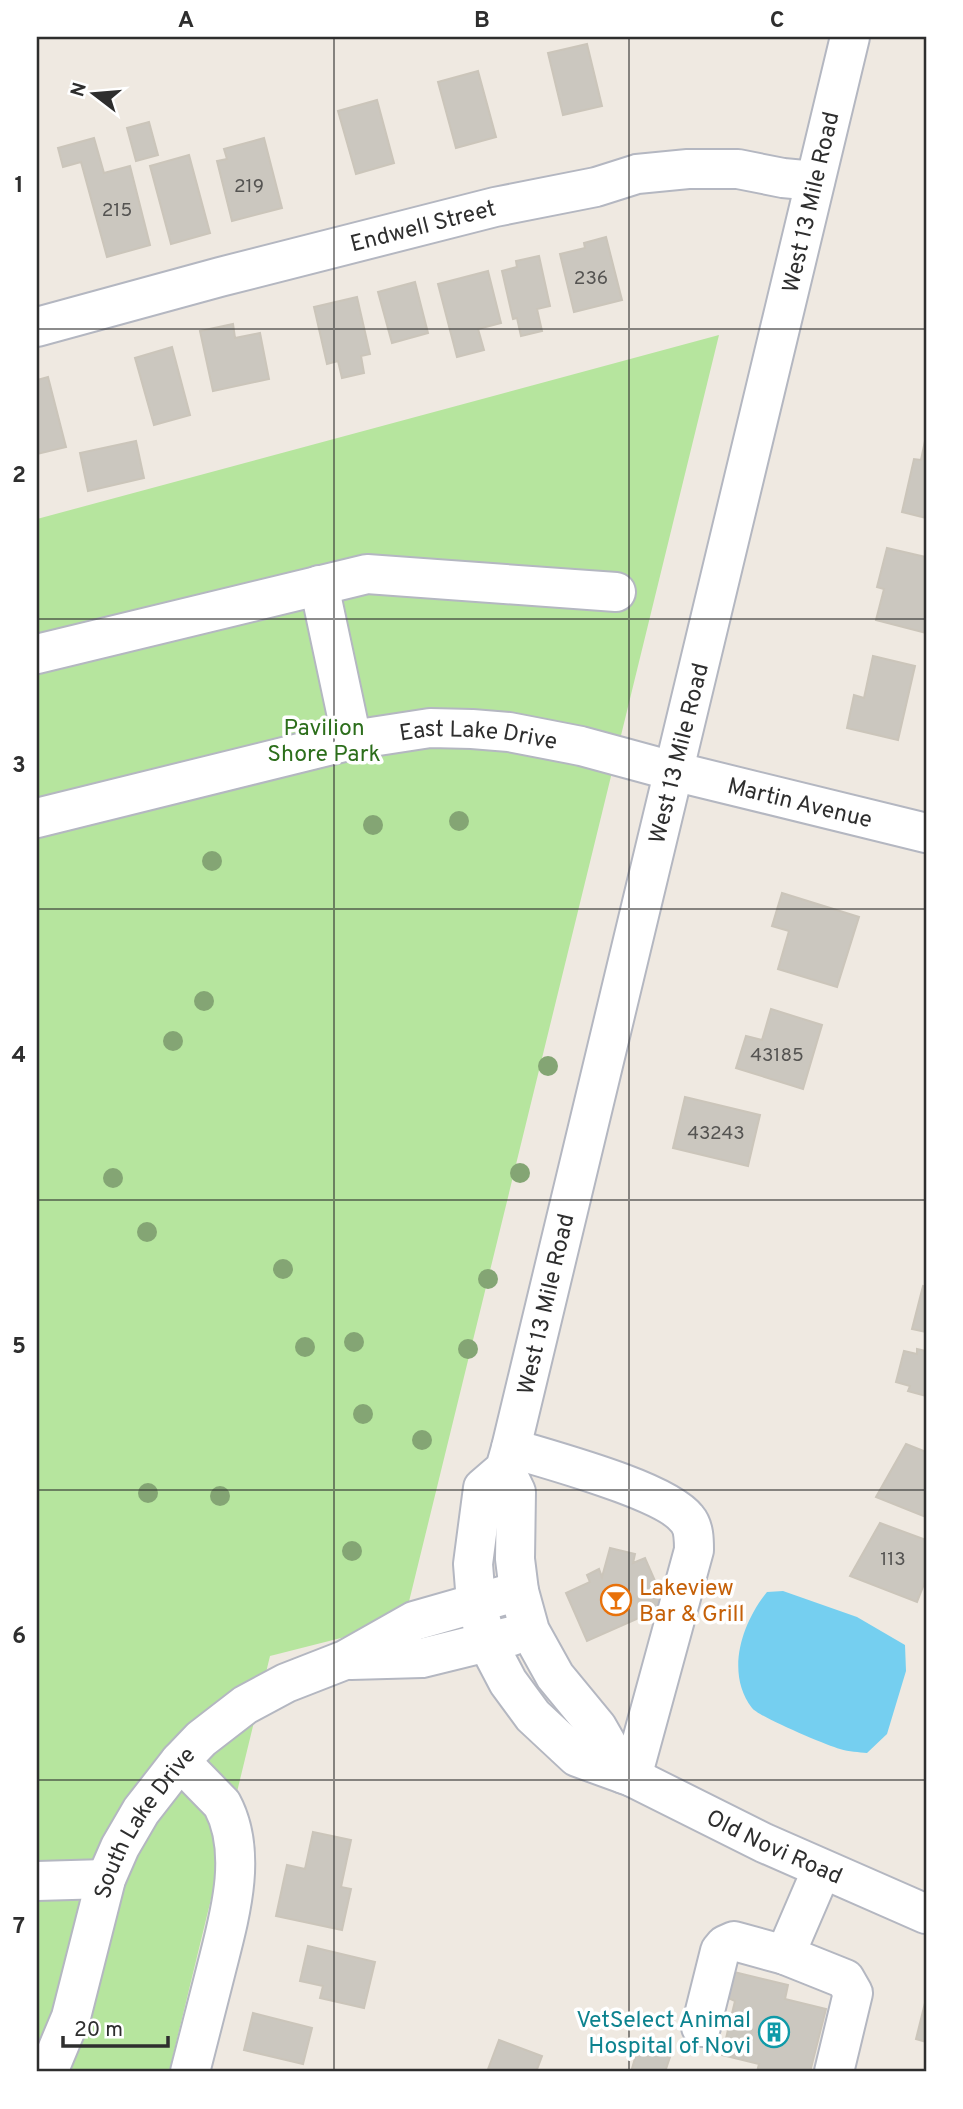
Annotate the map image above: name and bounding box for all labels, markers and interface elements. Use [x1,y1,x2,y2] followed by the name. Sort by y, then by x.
[178,7,194,36] text: A
[474,7,490,36] text: B
[770,7,784,36] text: C
[60,60,130,130] north arrow
[66,80,93,100] text: N
[778,109,847,296] street label: West 13 Mile Road
[14,172,24,201] text: 1
[234,175,264,199] house number: 219
[348,195,499,260] street label: Endwell Street
[102,199,132,223] house number: 215
[574,267,608,291] house number: 236
[12,462,26,491] text: 2
[644,660,717,847] street label: West 13 Mile Road
[267,715,381,770] park label: Pavilion Shore Park
[397,716,559,758] street label: East Lake Drive
[12,752,26,781] text: 3
[724,773,875,836] street label: Martin Avenue
[12,1042,26,1071] text: 4
[750,1044,804,1068] house number: 43185
[687,1122,745,1146] house number: 43243
[513,1211,582,1398] street label: West 13 Mile Road
[12,1333,26,1362] text: 5
[880,1548,906,1572] house number: 113
[639,1575,745,1630] place label: Lakeview Bar & Grill
[599,1583,633,1617] bar icon: Lakeview Bar & Grill
[12,1623,26,1652] text: 6
[90,1742,203,1902] street label: South Lake Drive
[701,1804,846,1892] street label: Old Novi Road
[13,1913,25,1942] text: 7
[63,2004,168,2048] scale bar
[576,2007,751,2062] place label: VetSelect Animal Hospital of Novi
[757,2015,791,2049] building icon: VetSelect Animal Hospital of Novi
[74,2017,123,2044] text: 20 m

